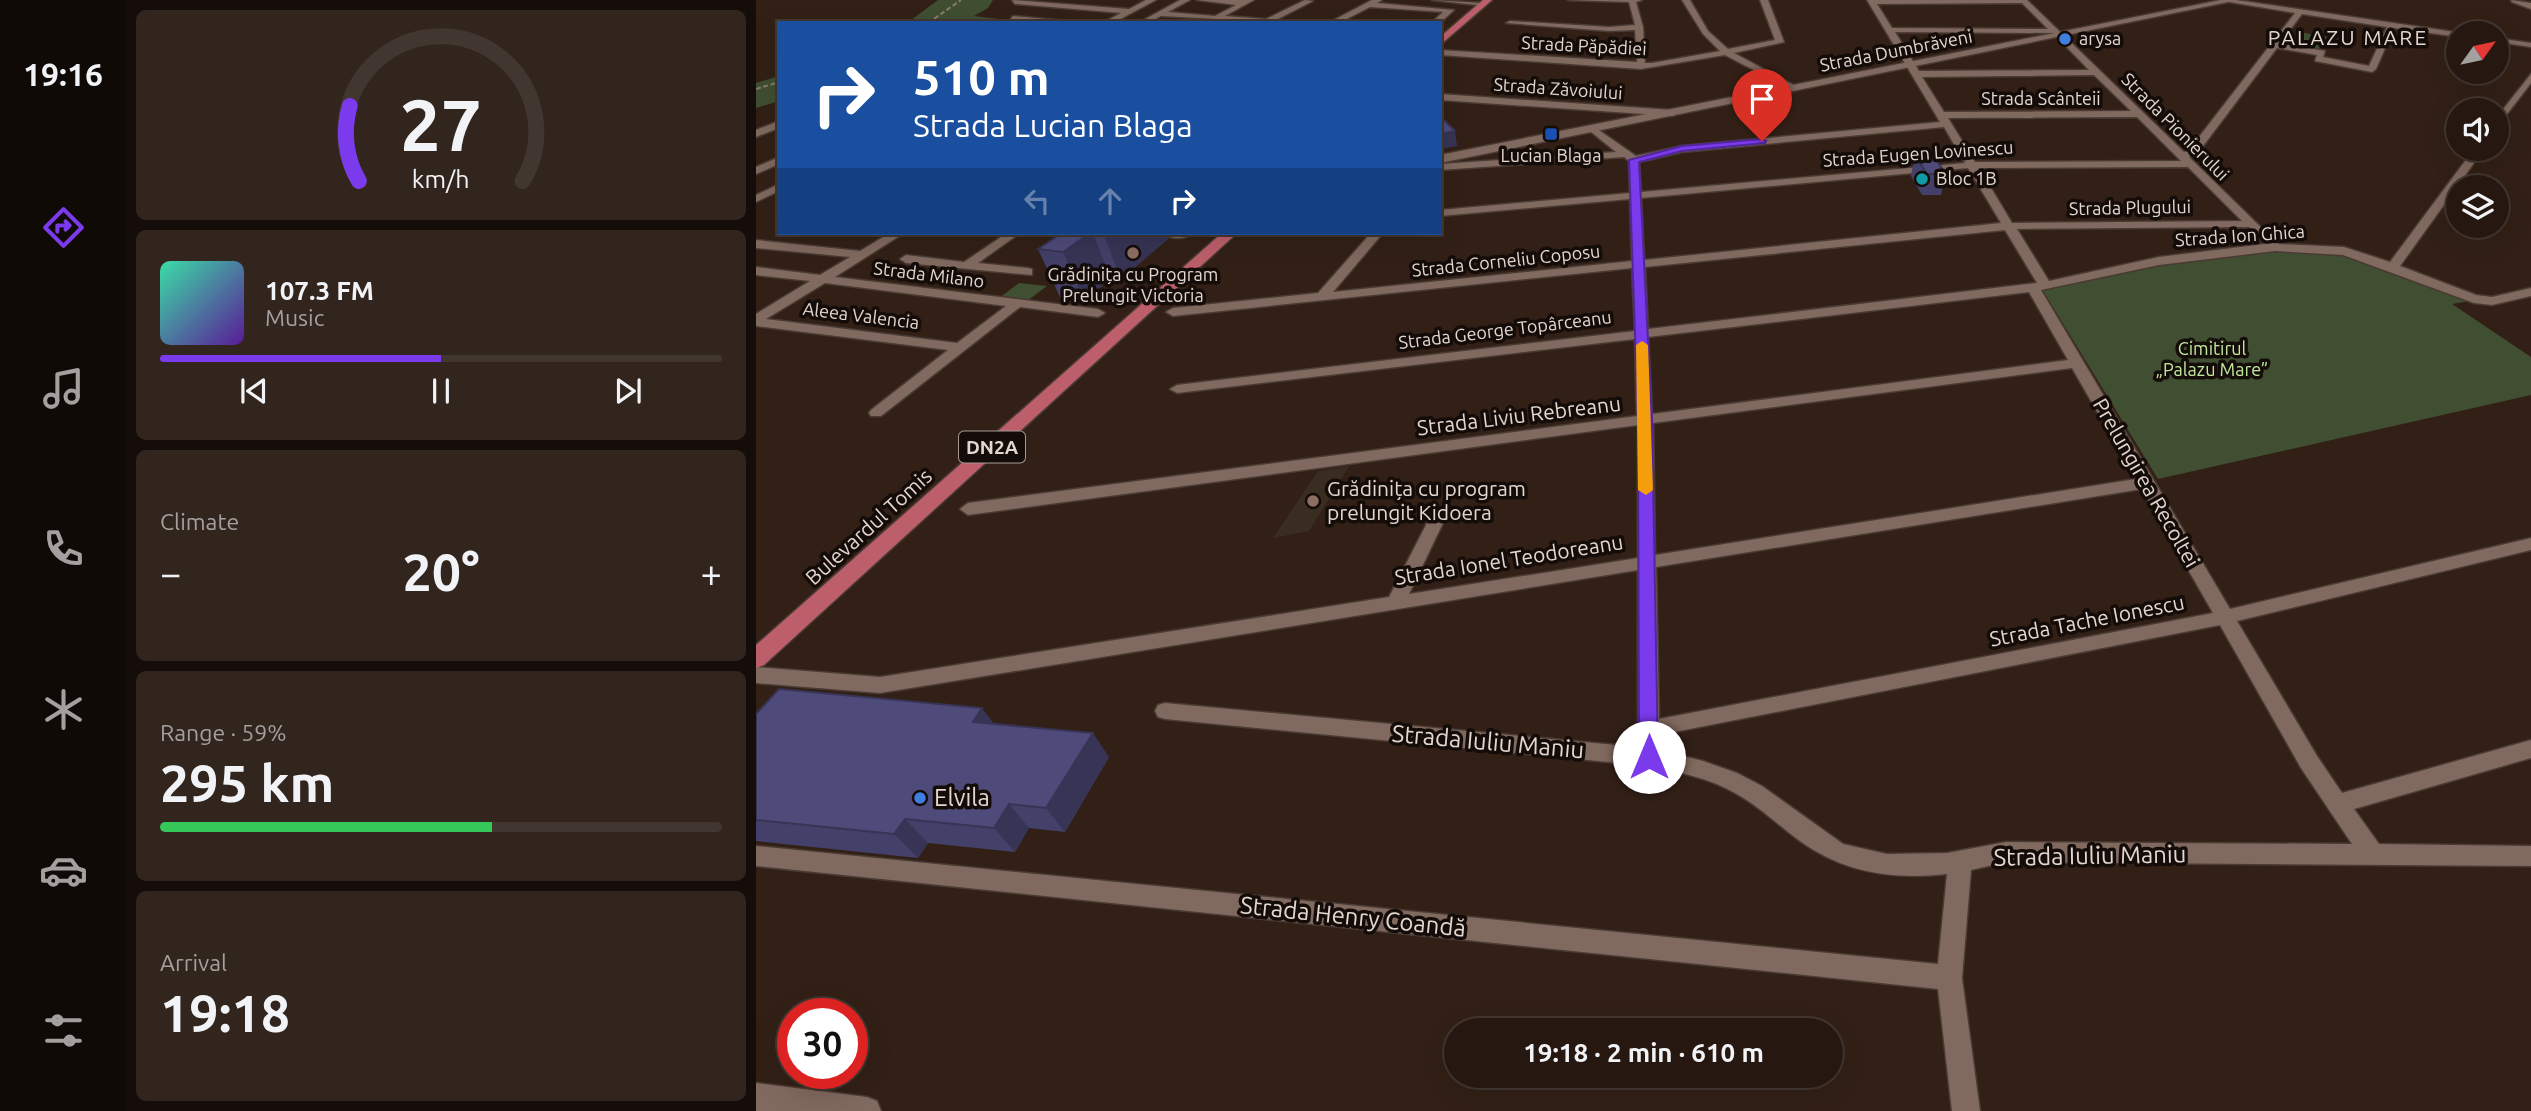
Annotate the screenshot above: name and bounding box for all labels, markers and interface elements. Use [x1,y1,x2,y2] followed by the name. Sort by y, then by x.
[2446,21,2510,84] north arrow
[2446,21,2509,238] map controls
[1818,25,1974,75] street label: Strada Dumbrăveni
[2268,25,2428,49] district label: PALAZU MARE
[2079,28,2121,48] place label: arysa
[2057,31,2073,47] marker: arysa
[1521,32,1647,58] street label: Strada Păpădiei
[798,49,889,140] icon: right
[913,49,1050,104] text: 510 m
[23,56,103,92] text: 19:16
[1732,69,1792,141] pin
[2118,69,2233,184] street label: Strada Pionierului
[1493,74,1623,102] street label: Strada Zăvoiului
[1743,80,1781,118] icon: arrive
[400,83,482,165] text: 27
[1981,88,2101,108] street label: Strada Scânteii
[2446,98,2509,161] button: sound
[913,107,1193,143] text: Strada Lucian Blaga
[1543,126,1559,142] marker: Lucian Blaga
[1822,136,2014,170] street label: Strada Eugen Lovinescu
[1501,145,1601,165] place label: Lucian Blaga
[412,165,470,193] text: km/h
[1936,168,1997,188] place label: Bloc 1B
[1914,171,1930,187] marker: Bloc 1B
[2446,175,2509,238] button: layers
[1018,182,1056,220] icon: left
[1091,182,1129,220] icon: ahead
[1164,182,1202,220] icon: right
[2069,196,2191,218] street label: Strada Plugului
[39,203,88,252] icon: directions
[2174,220,2306,250] street label: Strada Ion Ghica
[1411,240,1601,280] street label: Strada Corneliu Coposu
[1125,245,1141,261] marker: Grădinița cu Program Prelungit Victoria
[873,257,986,291] street label: Strada Milano
[1048,264,1218,305] place label: Grădinița cu Program Prelungit Victoria
[265,276,374,305] text: 107.3 FM
[802,298,920,332] street label: Aleea Valencia
[265,305,324,330] text: Music
[1397,306,1613,352] street label: Strada George Topârceanu
[2156,338,2268,379] park label: Cimitirul „Palazu Mare”
[39,364,88,413] icon: music
[235,372,273,410] icon: previous
[422,372,460,410] icon: pause
[609,372,647,410] icon: next
[1416,391,1622,439] street label: Strada Liviu Rebreanu
[2089,394,2205,571] street label: Prelungirea Recoltei
[959,432,1025,462] road number: DN2A
[800,463,936,589] street label: Bulevardul Tomis
[1327,476,1526,524] place label: Grădinița cu program prelungit Kidoera
[1305,493,1321,509] marker: Grădinița cu program prelungit Kidoera
[160,509,239,534] text: Climate
[39,524,88,573] icon: phone
[1393,529,1625,589] street label: Strada Ionel Teodoreanu
[402,543,480,601] text: 20°
[160,552,181,594] text: −
[701,552,722,594] text: +
[1987,589,2186,651] street label: Strada Tache Ionescu
[39,685,88,734] icon: climate
[160,720,287,745] text: Range · 59%
[1391,720,1585,763] street label: Strada Iuliu Maniu
[1612,720,1686,794] position arrow
[160,754,334,812] text: 295 km
[934,784,990,811] place label: Elvila
[912,790,928,806] marker: Elvila
[1993,840,2187,871] street label: Strada Iuliu Maniu
[39,846,88,895] icon: car
[1239,891,1467,942] street label: Strada Henry Coandă
[160,950,227,975] text: Arrival
[160,984,290,1042] text: 19:18
[777,998,868,1089] speed limit sign: 30
[39,1006,88,1055] icon: filters
[1523,1038,1764,1067] text: 19:18 · 2 min · 610 m

